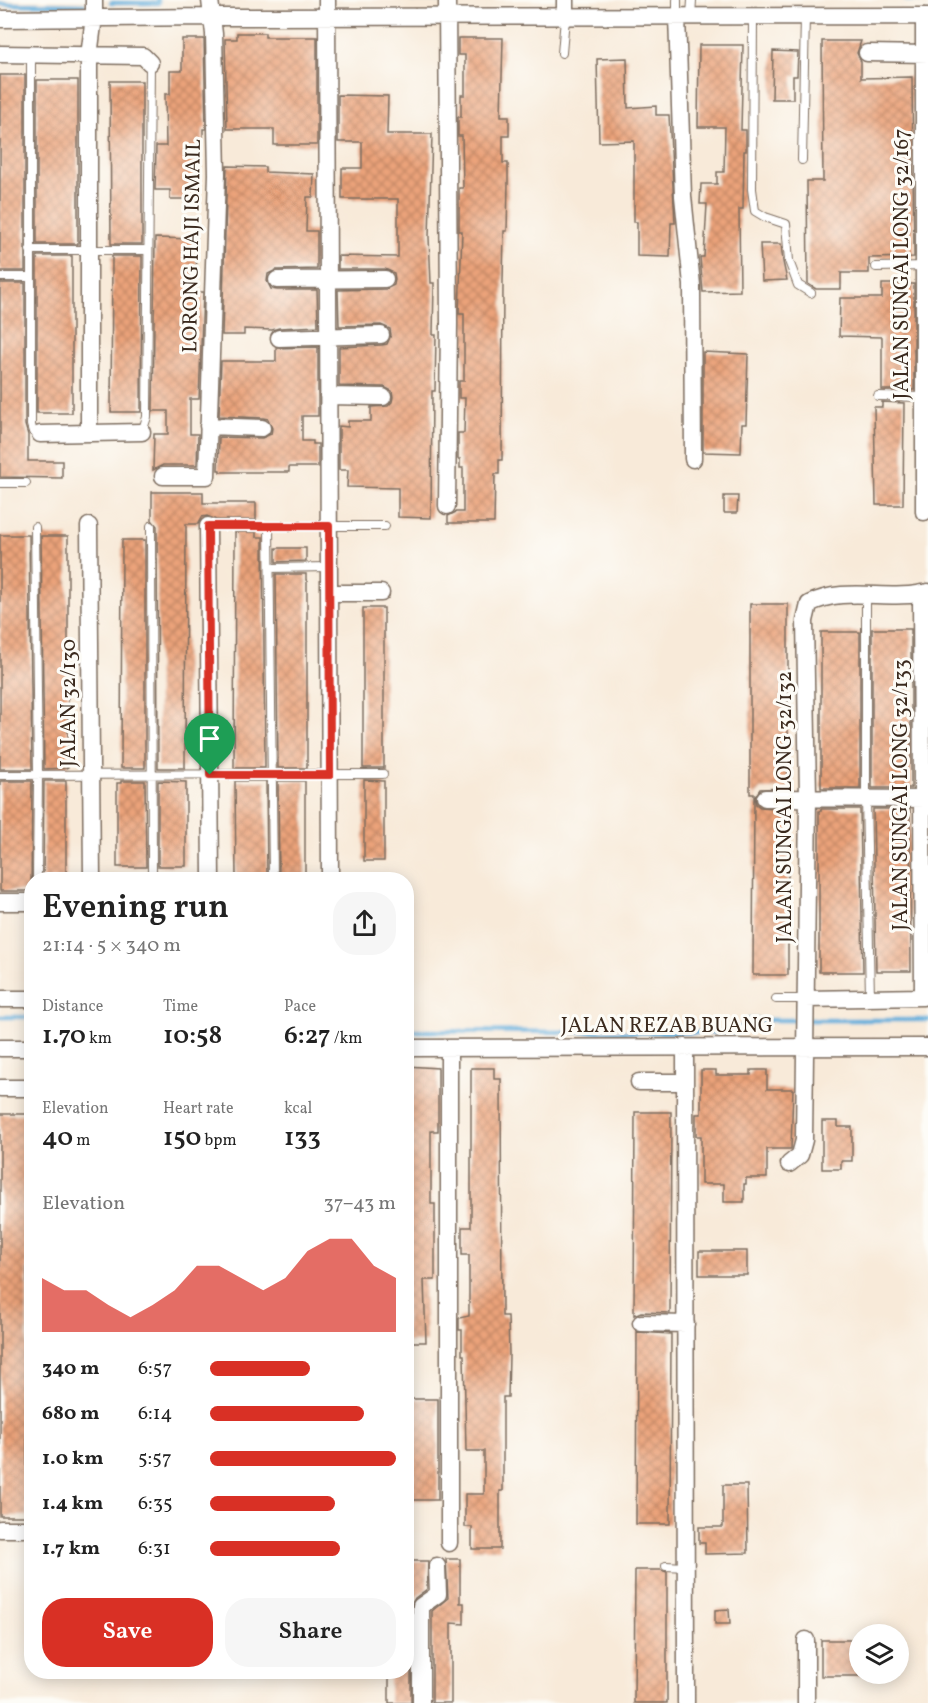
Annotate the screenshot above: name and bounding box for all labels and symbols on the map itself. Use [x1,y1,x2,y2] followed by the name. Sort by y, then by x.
[888,129,917,399] street label: JALAN SUNGAI LONG 32/167
[176,139,209,353] street label: LORONG HAJI ISMAIL
[55,639,84,767] street label: JALAN 32/130
[887,659,916,931] street label: JALAN SUNGAI LONG 32/133
[771,671,800,943] street label: JALAN SUNGAI LONG 32/132
[184,713,235,775] pin
[561,1012,773,1041] street label: JALAN REZAB BUANG

